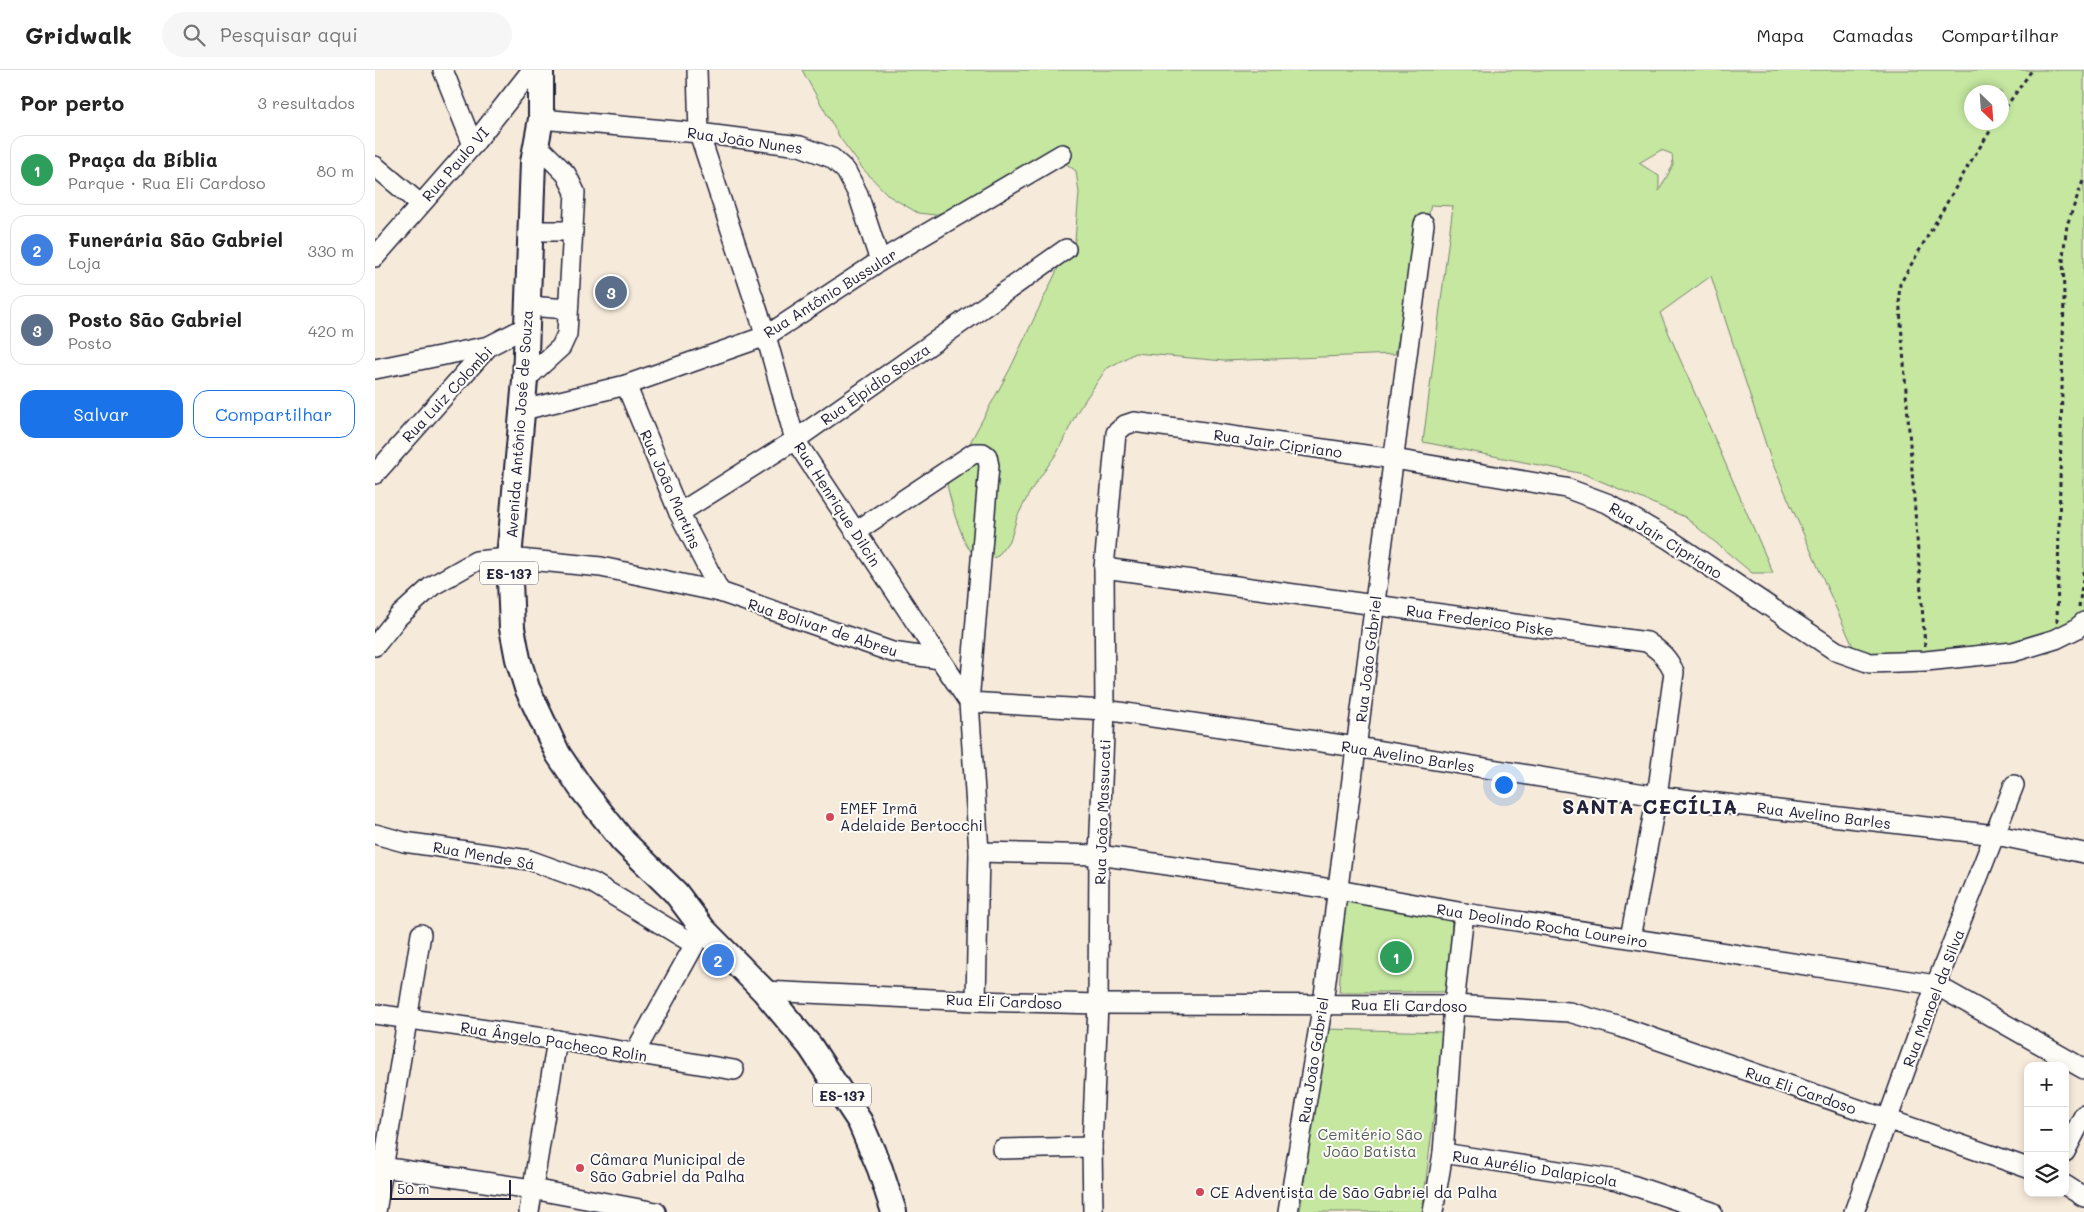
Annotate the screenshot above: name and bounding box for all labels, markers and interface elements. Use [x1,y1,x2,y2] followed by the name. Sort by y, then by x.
[162,12,512,57] search box
[25,19,132,50] text: Gridwalk
[180,21,208,49] icon: search
[220,22,358,47] text: Pesquisar aqui
[1757,23,1804,47] text: Mapa
[1832,23,1913,47] text: Camadas
[1941,23,2059,47] text: Compartilhar
[1964,85,2009,130] north arrow
[20,89,124,116] text: Por perto
[258,92,355,113] text: 3 resultados
[417,122,493,205] street label: Rua Paulo VI
[686,122,804,158] street label: Rua João Nunes
[68,147,218,172] text: Praça da Bíblia
[33,160,41,181] text: 1
[317,160,354,181] text: 80 m
[68,172,266,193] text: Parque · Rua Eli Cardoso
[68,227,283,252] text: Funerária São Gabriel
[33,240,41,261] text: 2
[308,240,354,261] text: 330 m
[760,244,900,342] street label: Rua Antônio Bussular
[68,252,101,273] text: Loja
[595,273,627,311] pin: 3
[68,307,242,332] text: Posto São Gabriel
[501,309,537,539] street label: Avenida Antônio José de Souza
[32,320,42,341] text: 3
[308,320,354,341] text: 420 m
[68,332,112,353] text: Posto
[816,339,934,429] street label: Rua Elpídio Souza
[397,342,497,446] street label: Rua Luiz Colombi
[20,390,183,438] button: Salvar
[193,390,355,438] button: Compartilhar
[1212,424,1344,462] street label: Rua Jair Cipriano
[636,427,706,551] street label: Rua João Martins
[790,438,886,570] street label: Rua Henrique Dilcin
[1606,497,1726,583] street label: Rua Jair Cipriano
[480,562,538,584] road number: ES-137
[745,593,901,661] street label: Rua Bolivar de Abreu
[1350,595,1386,723] street label: Rua João Gabriel
[1405,600,1555,640] street label: Rua Frederico Piske
[1340,736,1476,776] street label: Rua Avelino Barles
[1089,739,1115,885] street label: Rua João Massucati
[1491,772,1517,798] your location
[1562,793,1738,819] district label: SANTA CECÍLIA
[1756,797,1892,833] street label: Rua Avelino Barles
[840,798,983,835] place label: EMEF Irmã Adelaide Bertocchi
[824,811,836,823] marker: EMEF Irmã Adelaide Bertocchi
[432,836,536,874] street label: Rua Mende Sá
[1435,898,1649,952] street label: Rua Deolindo Rocha Loureiro
[1897,926,1969,1070] street label: Rua Manoel da Silva
[1380,938,1412,976] pin: 1
[702,941,734,979] pin: 2
[946,989,1062,1013] street label: Rua Eli Cardoso
[1351,994,1467,1016] street label: Rua Eli Cardoso
[1293,996,1333,1124] street label: Rua João Gabriel
[459,1016,649,1066] street label: Rua Ângelo Pacheco Rolin
[1743,1062,1859,1118] street label: Rua Eli Cardoso
[2024,1062,2069,1197] map controls
[2024,1062,2069,1107] button: +
[813,1084,871,1106] road number: ES-137
[2024,1107,2069,1152] button: −
[1318,1124,1423,1161] park label: Cemitério São João Batista
[1451,1145,1619,1191] street label: Rua Aurélio Dalapicola
[590,1149,745,1186] place label: Câmara Municipal de São Gabriel da Palha
[2024,1152,2069,1197] button: layers
[574,1162,586,1174] marker: Câmara Municipal de São Gabriel da Palha
[390,1177,511,1200] scale bar
[397,1179,429,1198] text: 50 m
[1210,1182,1498,1202] place label: CE Adventista de São Gabriel da Palha
[1194,1186,1206,1198] marker: CE Adventista de São Gabriel da Palha

